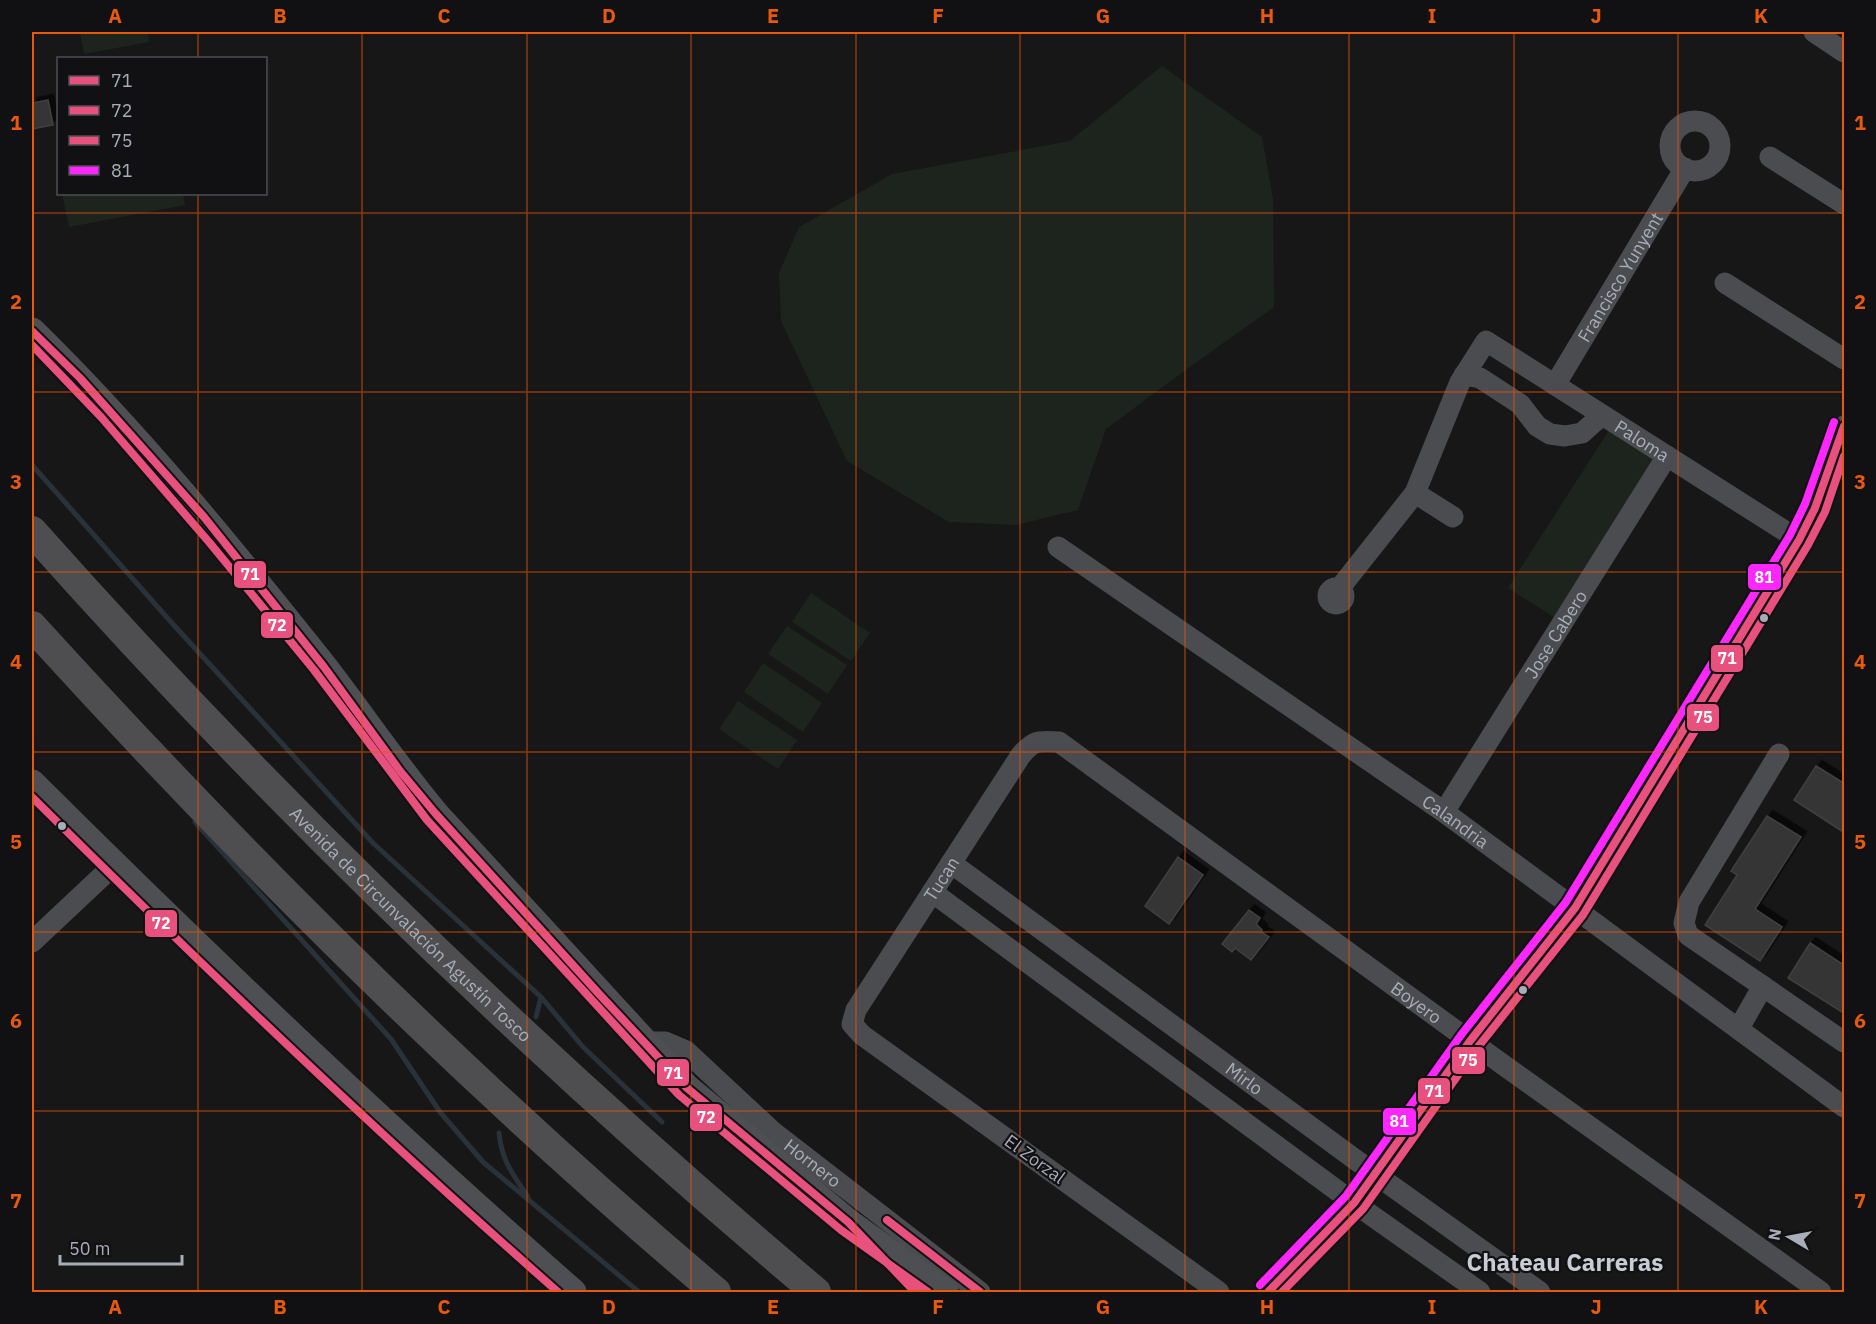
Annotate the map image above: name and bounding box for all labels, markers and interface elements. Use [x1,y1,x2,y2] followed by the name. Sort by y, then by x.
[108,2,122,29] text: A
[273,2,287,29] text: B
[437,2,451,29] text: C
[602,2,616,29] text: D
[767,2,779,29] text: E
[932,2,944,29] text: F
[1096,2,1110,29] text: G
[1260,2,1274,29] text: H
[1428,2,1436,29] text: I
[1590,2,1602,29] text: J
[1754,2,1768,29] text: K
[57,57,267,195] legend
[111,69,133,92] text: 71
[111,99,133,122] text: 72
[10,109,22,136] text: 1
[1854,109,1866,136] text: 1
[111,129,133,152] text: 75
[111,159,133,182] text: 81
[1572,208,1668,346] street label: Francisco Yunyent
[10,288,22,315] text: 2
[1854,288,1866,315] text: 2
[1611,414,1674,467] street label: Paloma
[10,468,22,495] text: 3
[1854,468,1866,495] text: 3
[233,560,267,589] line badge: 71
[1747,563,1782,591] line badge: 81
[240,564,260,584] text: 71
[1754,567,1774,587] text: 81
[1519,586,1592,683] street label: Jose Cabero
[260,611,294,639] line badge: 72
[1758,612,1770,624] unlabelled marker
[267,615,287,635] text: 72
[1710,644,1744,673] line badge: 71
[10,648,22,675] text: 4
[1717,648,1737,668] text: 71
[1854,648,1866,675] text: 4
[1686,703,1720,732] line badge: 75
[1693,707,1713,727] text: 75
[1418,789,1494,853] street label: Calandria
[285,801,537,1046] street label: Avenida de Circunvalación Agustín Tosco
[56,820,68,832] unlabelled marker
[10,828,22,855] text: 5
[1854,828,1866,855] text: 5
[918,852,964,905] street label: Tucan
[144,909,178,938] line badge: 72
[151,913,171,933] text: 72
[1387,976,1447,1028] street label: Boyero
[1517,984,1529,996] unlabelled marker
[10,1007,22,1034] text: 6
[1854,1007,1866,1034] text: 6
[1451,1046,1486,1075] line badge: 75
[1458,1050,1478,1070] text: 75
[1221,1057,1268,1100] street label: Mirlo
[656,1058,690,1087] line badge: 71
[663,1063,683,1083] text: 71
[1417,1077,1451,1105] line badge: 71
[1424,1081,1444,1101] text: 71
[689,1103,723,1132] line badge: 72
[696,1107,716,1127] text: 72
[1382,1107,1417,1136] line badge: 81
[1389,1111,1409,1131] text: 81
[1000,1129,1070,1189] street label: El Zorzal
[780,1133,846,1192] street label: Hornero
[10,1187,22,1214] text: 7
[1854,1187,1866,1214] text: 7
[1759,1207,1819,1267] north arrow
[1763,1227,1785,1242] text: N
[60,1228,182,1266] scale bar
[69,1237,111,1260] text: 50 m
[1467,1246,1663,1278] district label: Chateau Carreras
[108,1293,122,1320] text: A
[273,1293,287,1320] text: B
[437,1293,451,1320] text: C
[602,1293,616,1320] text: D
[767,1293,779,1320] text: E
[932,1293,944,1320] text: F
[1096,1293,1110,1320] text: G
[1260,1293,1274,1320] text: H
[1428,1293,1436,1320] text: I
[1590,1293,1602,1320] text: J
[1754,1293,1768,1320] text: K

